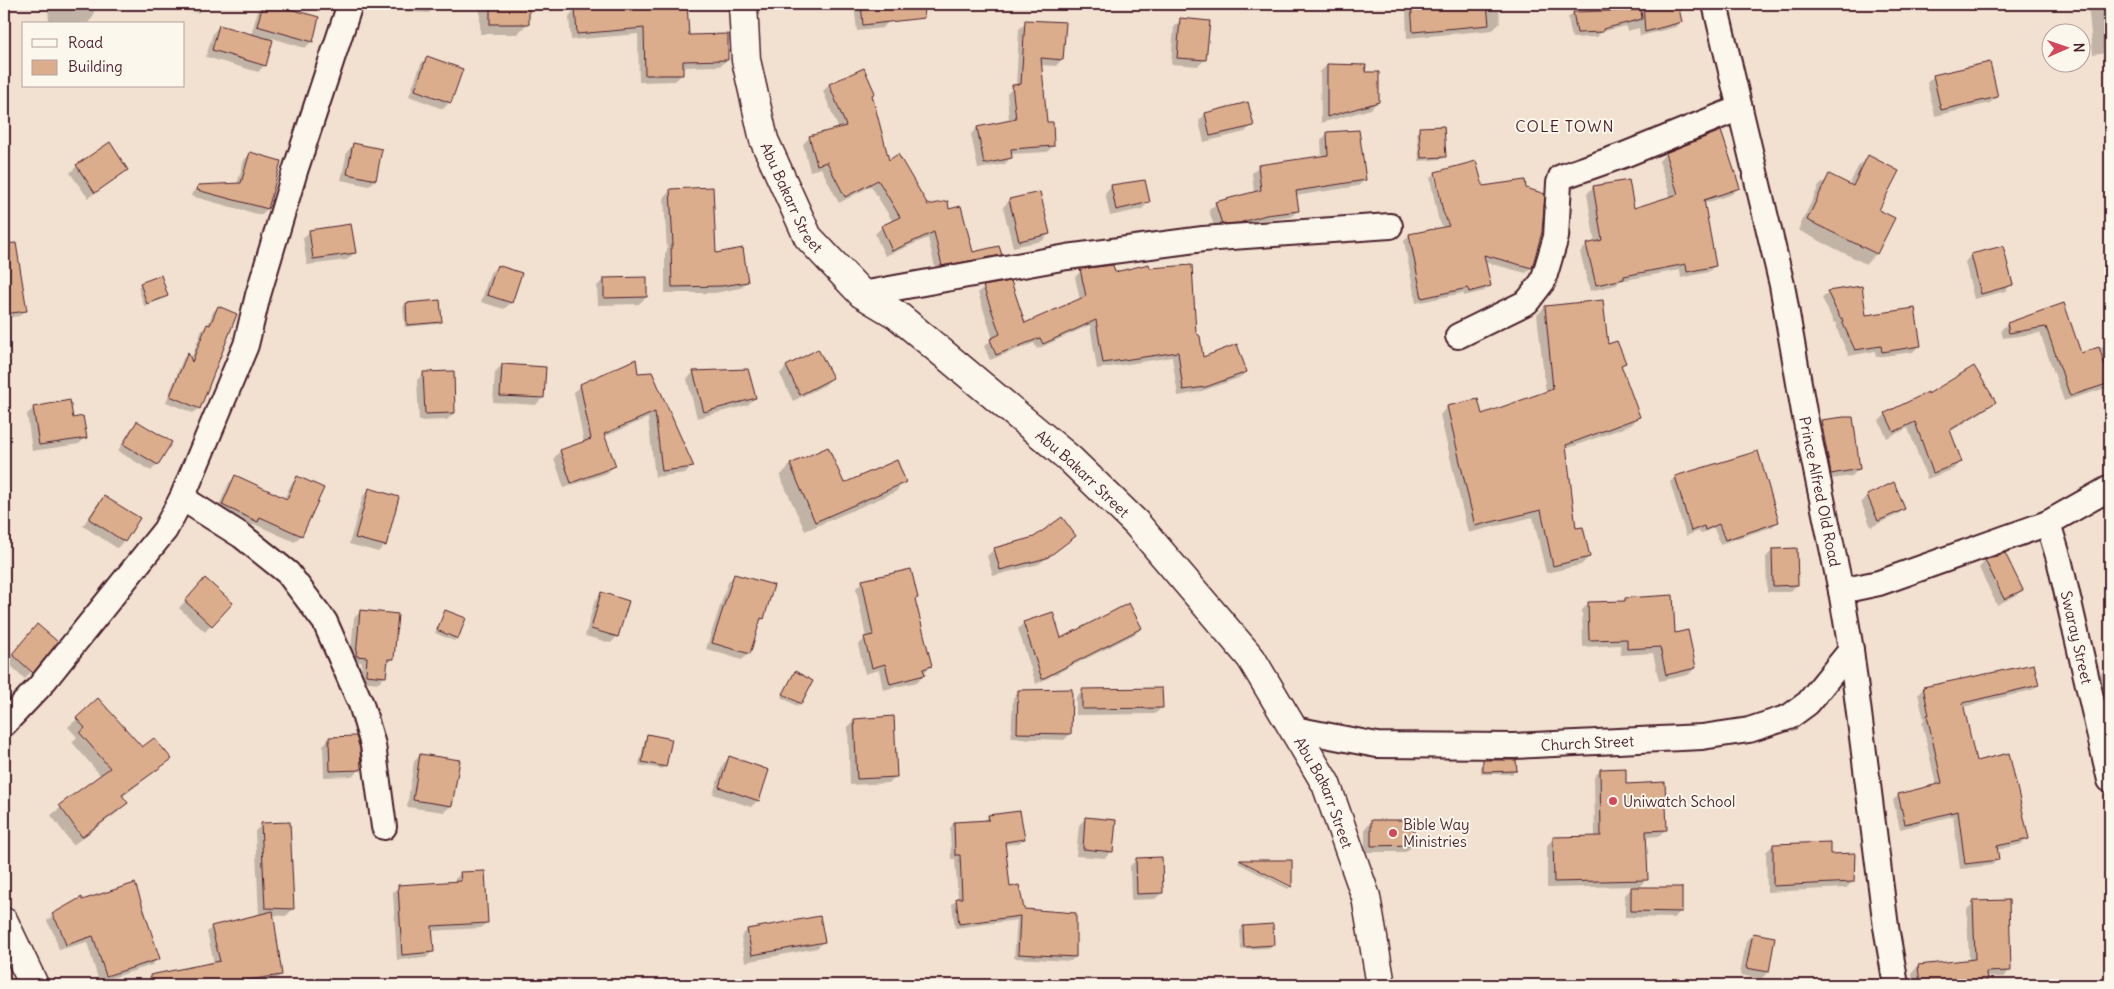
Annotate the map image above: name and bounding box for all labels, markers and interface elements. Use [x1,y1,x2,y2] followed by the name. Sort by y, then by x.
[22,22,185,88] legend
[2042,22,2092,72] north arrow
[68,33,103,52] text: Road
[2070,42,2088,53] text: N
[68,57,123,76] text: Building
[1515,116,1615,136] district label: COLE TOWN
[757,139,827,256] street label: Abu Bakarr Street
[1796,415,1845,569] street label: Prince Alfred Old Road
[1032,425,1134,521] street label: Abu Bakarr Street
[2057,589,2097,686] street label: Swaray Street
[1540,731,1634,754] street label: Church Street
[1291,733,1357,851] street label: Abu Bakarr Street
[1623,792,1735,811] place label: Uniwatch School
[1607,795,1619,807] marker: Uniwatch School
[1403,815,1470,851] place label: Bible Way Ministries
[1387,827,1399,839] marker: Bible Way Ministries

